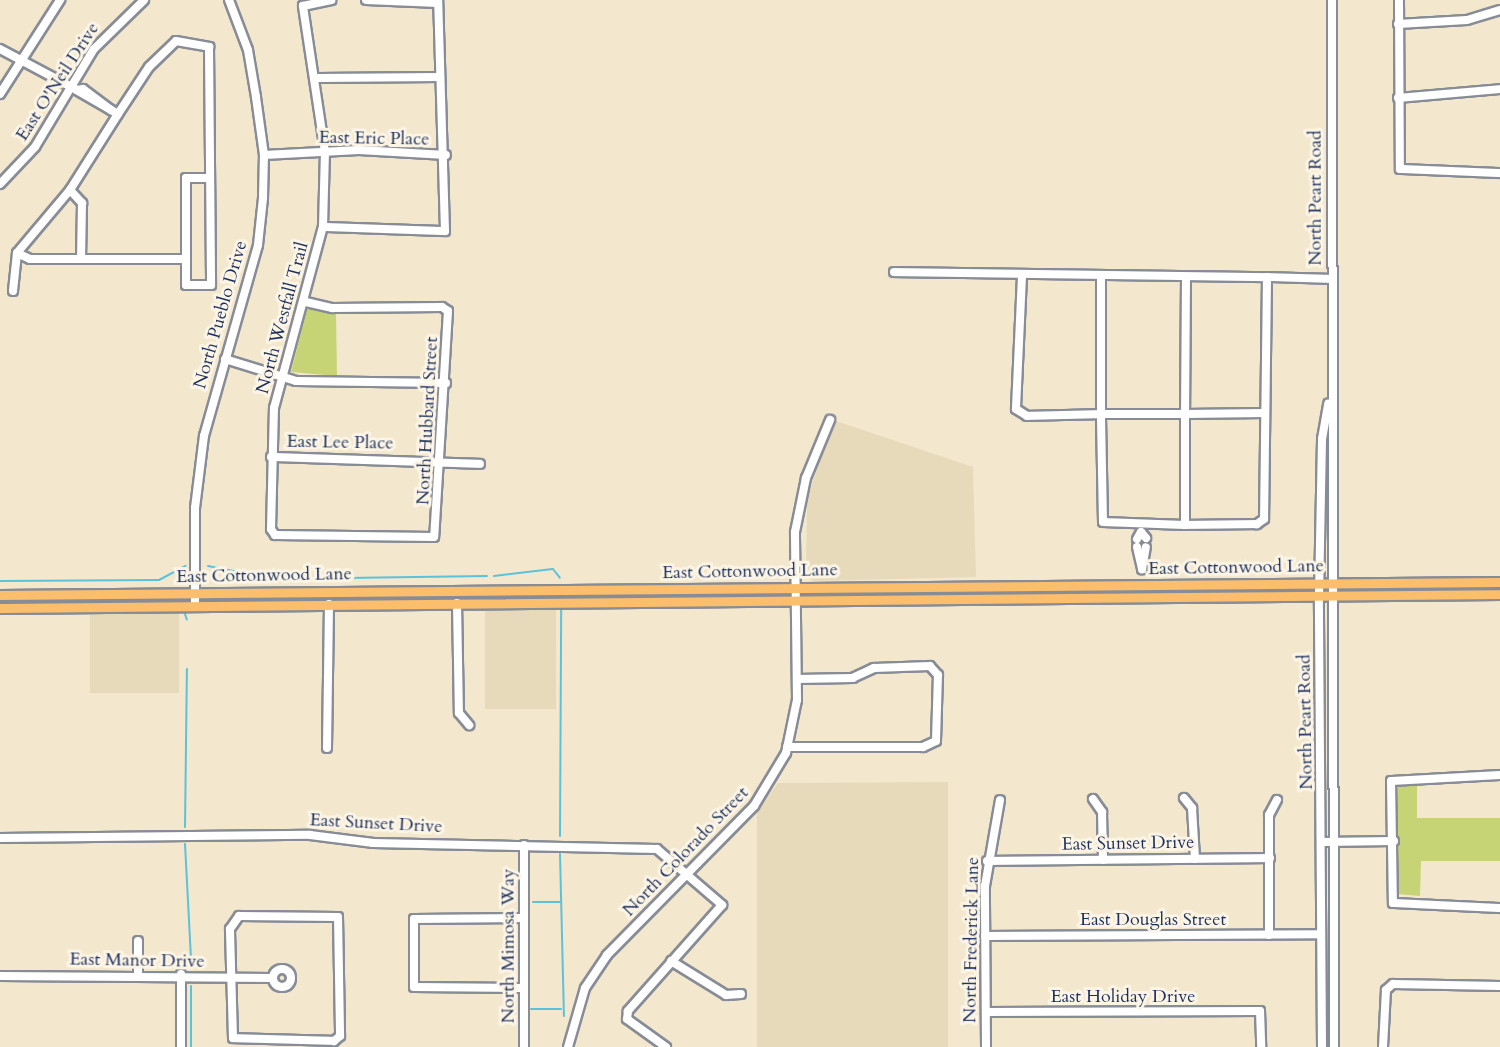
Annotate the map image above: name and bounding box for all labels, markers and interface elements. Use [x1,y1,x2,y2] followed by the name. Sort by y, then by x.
[12,19,104,145] street label: East O'Neil Drive
[319,127,429,151] street label: East Eric Place
[1305,130,1327,266] street label: North Peart Road
[190,238,252,392] street label: North Pueblo Drive
[252,240,314,396] street label: North Westfall Trail
[413,336,443,506] street label: North Hubbard Street
[286,431,394,455] street label: East Lee Place
[1148,556,1324,580] street label: East Cottonwood Lane
[662,560,838,584] street label: East Cottonwood Lane
[176,564,352,588] street label: East Cottonwood Lane
[1294,654,1318,790] street label: North Peart Road
[619,783,753,921] street label: North Colorado Street
[309,810,443,838] street label: East Sunset Drive
[1061,832,1195,856] street label: East Sunset Drive
[960,857,984,1023] street label: North Frederick Lane
[498,869,520,1023] street label: North Mimosa Way
[1080,909,1226,931] street label: East Douglas Street
[69,949,205,973] street label: East Manor Drive
[1050,986,1196,1008] street label: East Holiday Drive

